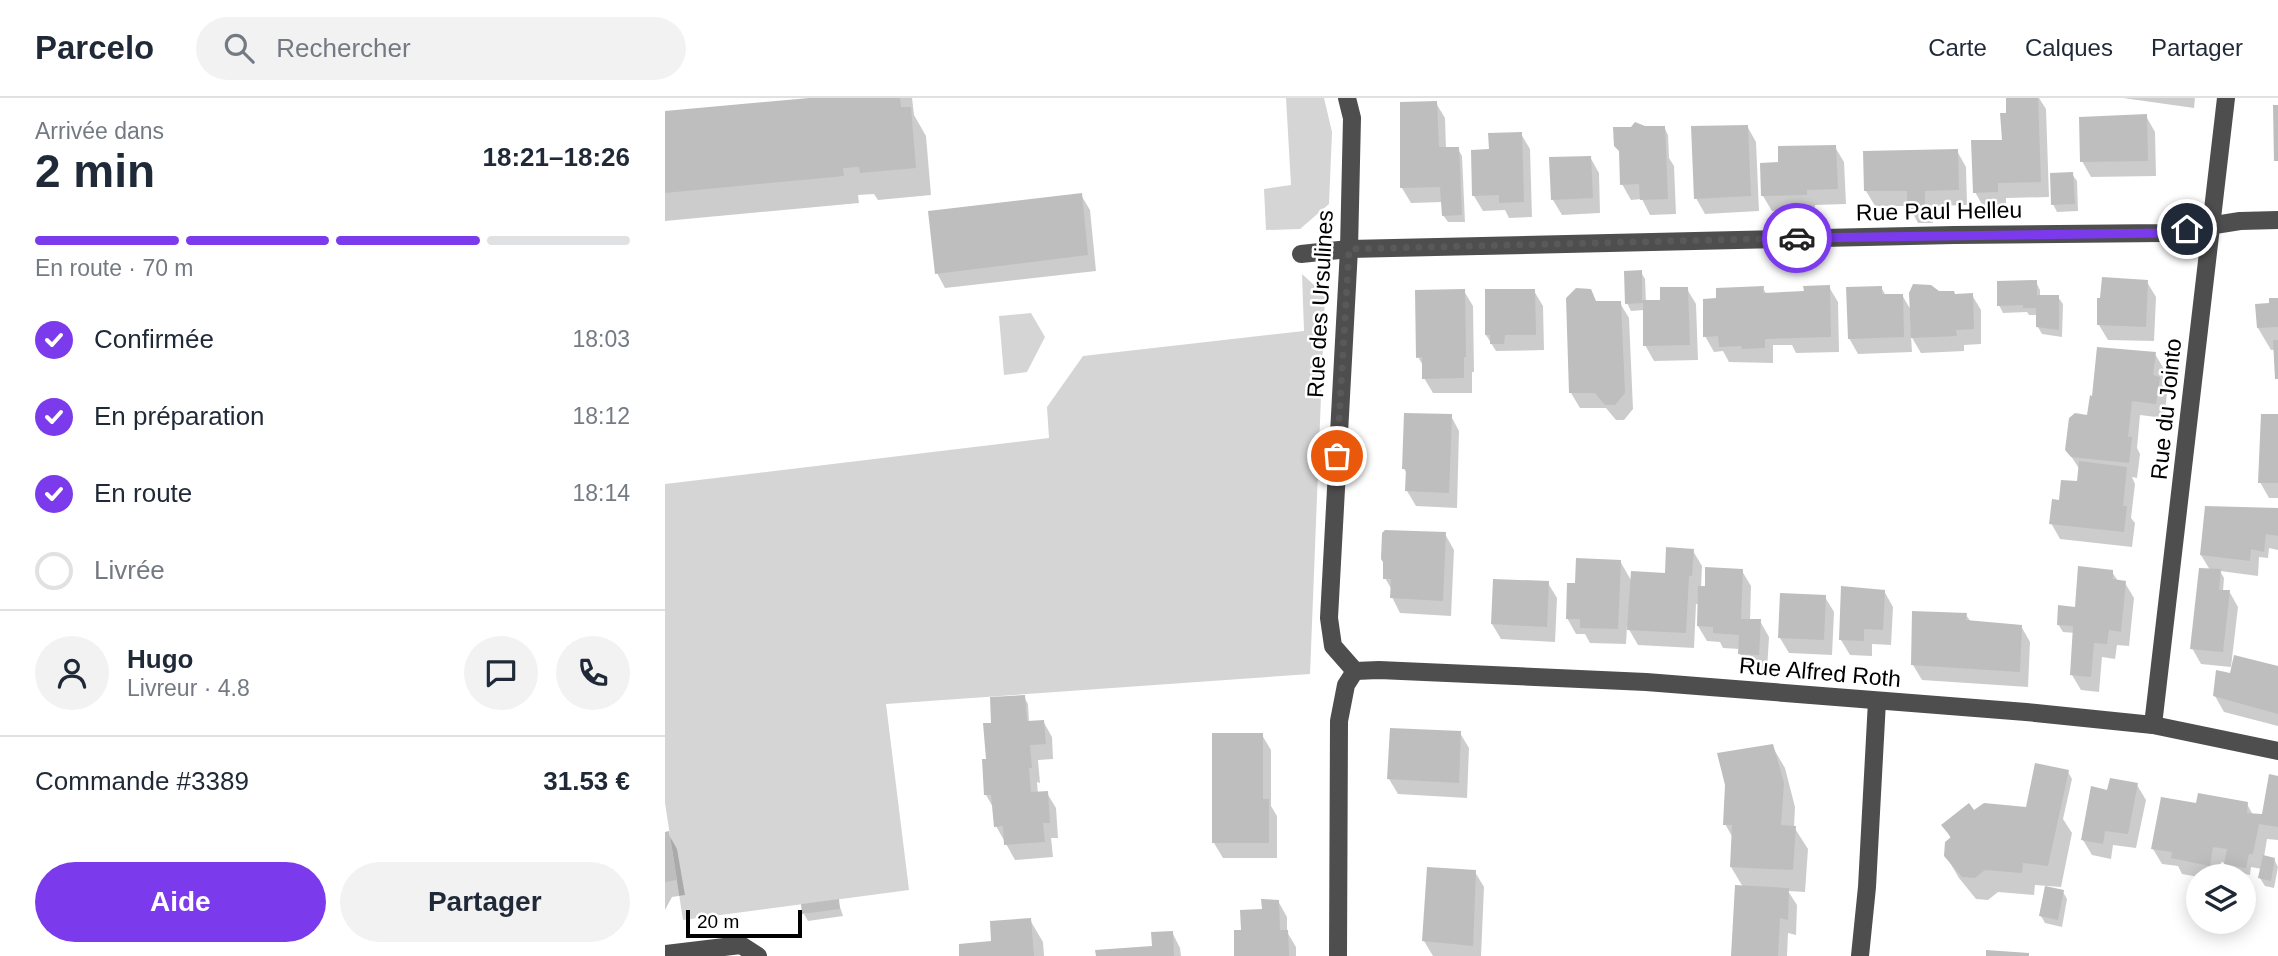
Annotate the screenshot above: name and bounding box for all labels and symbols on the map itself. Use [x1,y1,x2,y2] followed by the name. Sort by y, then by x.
[1856,197,2022,225] street label: Rue Paul Helleu
[2157,199,2217,259] pin
[1762,203,1832,273] courier
[1302,209,1338,399] street label: Rue des Ursulines
[2146,337,2186,481] street label: Rue du Jointo
[1307,426,1367,486] pin
[1738,652,1902,692] street label: Rue Alfred Roth
[686,907,801,939] scale bar

